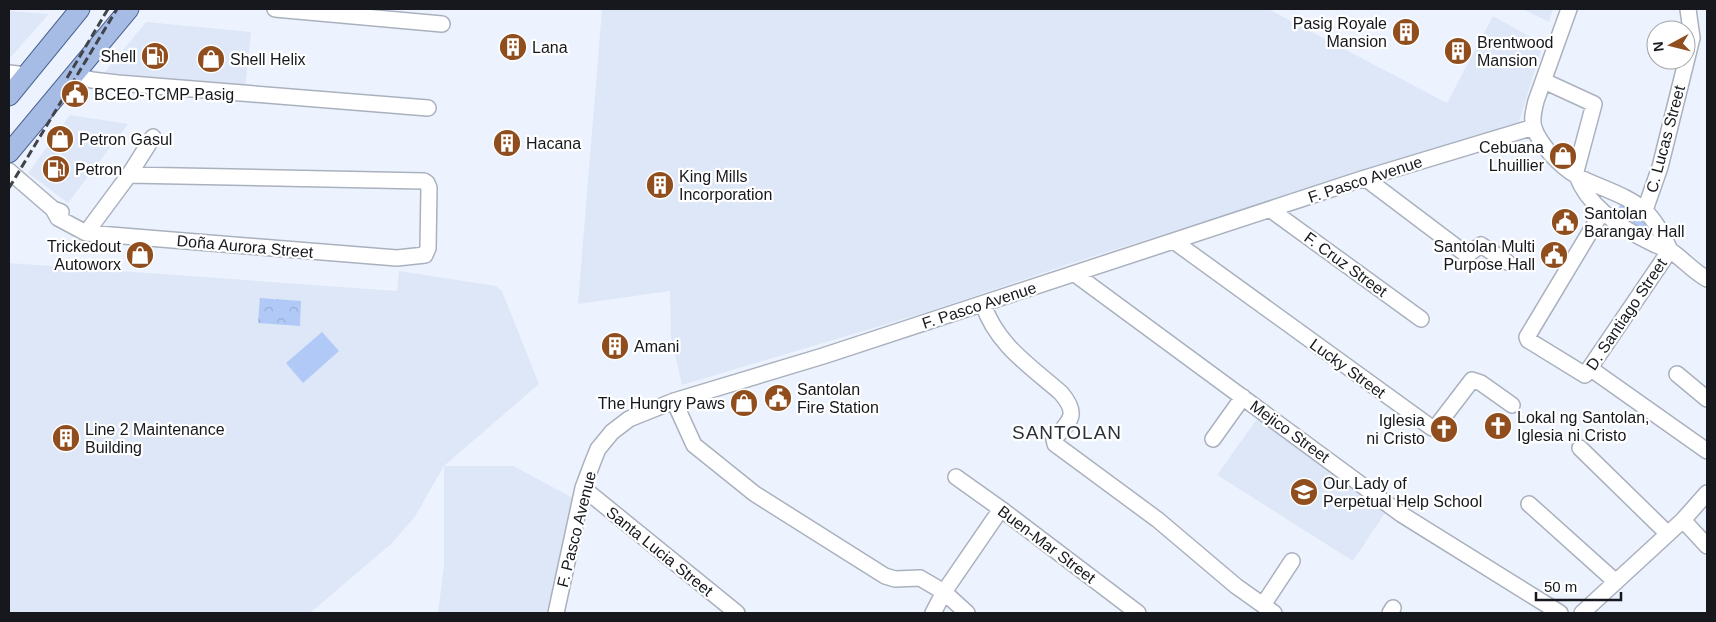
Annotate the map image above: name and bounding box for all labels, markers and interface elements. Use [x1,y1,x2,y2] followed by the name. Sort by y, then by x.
[1293,15,1387,50] place label: Pasig Royale Mansion
[1391,17,1421,47] building icon: Pasig Royale Mansion
[1646,20,1696,70] north arrow
[498,32,528,62] building icon: Lana
[1477,34,1554,69] place label: Brentwood Mansion
[1443,36,1473,66] building icon: Brentwood Mansion
[532,39,568,56] place label: Lana
[140,41,170,71] fuel station icon: Shell
[1650,41,1667,53] text: N
[196,44,226,74] shop icon: Shell Helix
[100,48,136,65] place label: Shell
[230,51,306,68] place label: Shell Helix
[60,79,90,109] public building icon: BCEO-TCMP Pasig
[1643,83,1688,195] street label: C. Lucas Street
[94,86,234,103] place label: BCEO-TCMP Pasig
[45,124,75,154] shop icon: Petron Gasul
[492,128,522,158] building icon: Hacana
[79,131,172,148] place label: Petron Gasul
[526,135,581,152] place label: Hacana
[1479,139,1545,174] place label: Cebuana Lhuillier
[1548,141,1578,171] shop icon: Cebuana Lhuillier
[1306,153,1424,206] street label: F. Pasco Avenue
[41,154,71,184] fuel station icon: Petron
[75,161,122,178] place label: Petron
[679,168,772,203] place label: King Mills Incorporation
[645,170,675,200] building icon: King Mills Incorporation
[1584,205,1685,240] place label: Santolan Barangay Hall
[1550,207,1580,237] public building icon: Santolan Barangay Hall
[1301,229,1391,300] street label: F. Cruz Street
[176,232,314,261] street label: Doña Aurora Street
[47,238,122,273] place label: Trickedout Autoworx
[1434,238,1535,273] place label: Santolan Multi Purpose Hall
[125,240,155,270] shop icon: Trickedout Autoworx
[1539,240,1569,270] public building icon: Santolan Multi Purpose Hall
[1583,255,1670,373] street label: D. Santiago Street
[920,279,1038,332] street label: F. Pasco Avenue
[600,331,630,361] building icon: Amani
[1307,335,1389,402] street label: Lucky Street
[634,338,679,355] place label: Amani
[797,381,879,416] place label: Santolan Fire Station
[763,383,793,413] public building icon: Santolan Fire Station
[729,388,759,418] shop icon: The Hungry Paws
[598,395,725,412] place label: The Hungry Paws
[1247,397,1333,466] street label: Mejico Street
[1517,409,1650,444] place label: Lokal ng Santolan, Iglesia ni Cristo
[1483,411,1513,441] church icon: Lokal ng Santolan, Iglesia ni Cristo
[1366,412,1425,447] place label: Iglesia ni Cristo
[1429,414,1459,444] church icon: Iglesia ni Cristo
[85,421,225,456] place label: Line 2 Maintenance Building
[1012,422,1122,443] district label: SANTOLAN
[51,423,81,453] building icon: Line 2 Maintenance Building
[554,469,599,589] street label: F. Pasco Avenue
[1323,475,1482,510] place label: Our Lady of Perpetual Help School
[1289,477,1319,507] school or university icon: Our Lady of Perpetual Help School
[995,502,1099,587] street label: Buen-Mar Street
[603,503,717,600] street label: Santa Lucia Street
[1536,570,1621,602] scale bar
[1544,578,1577,595] text: 50 m

